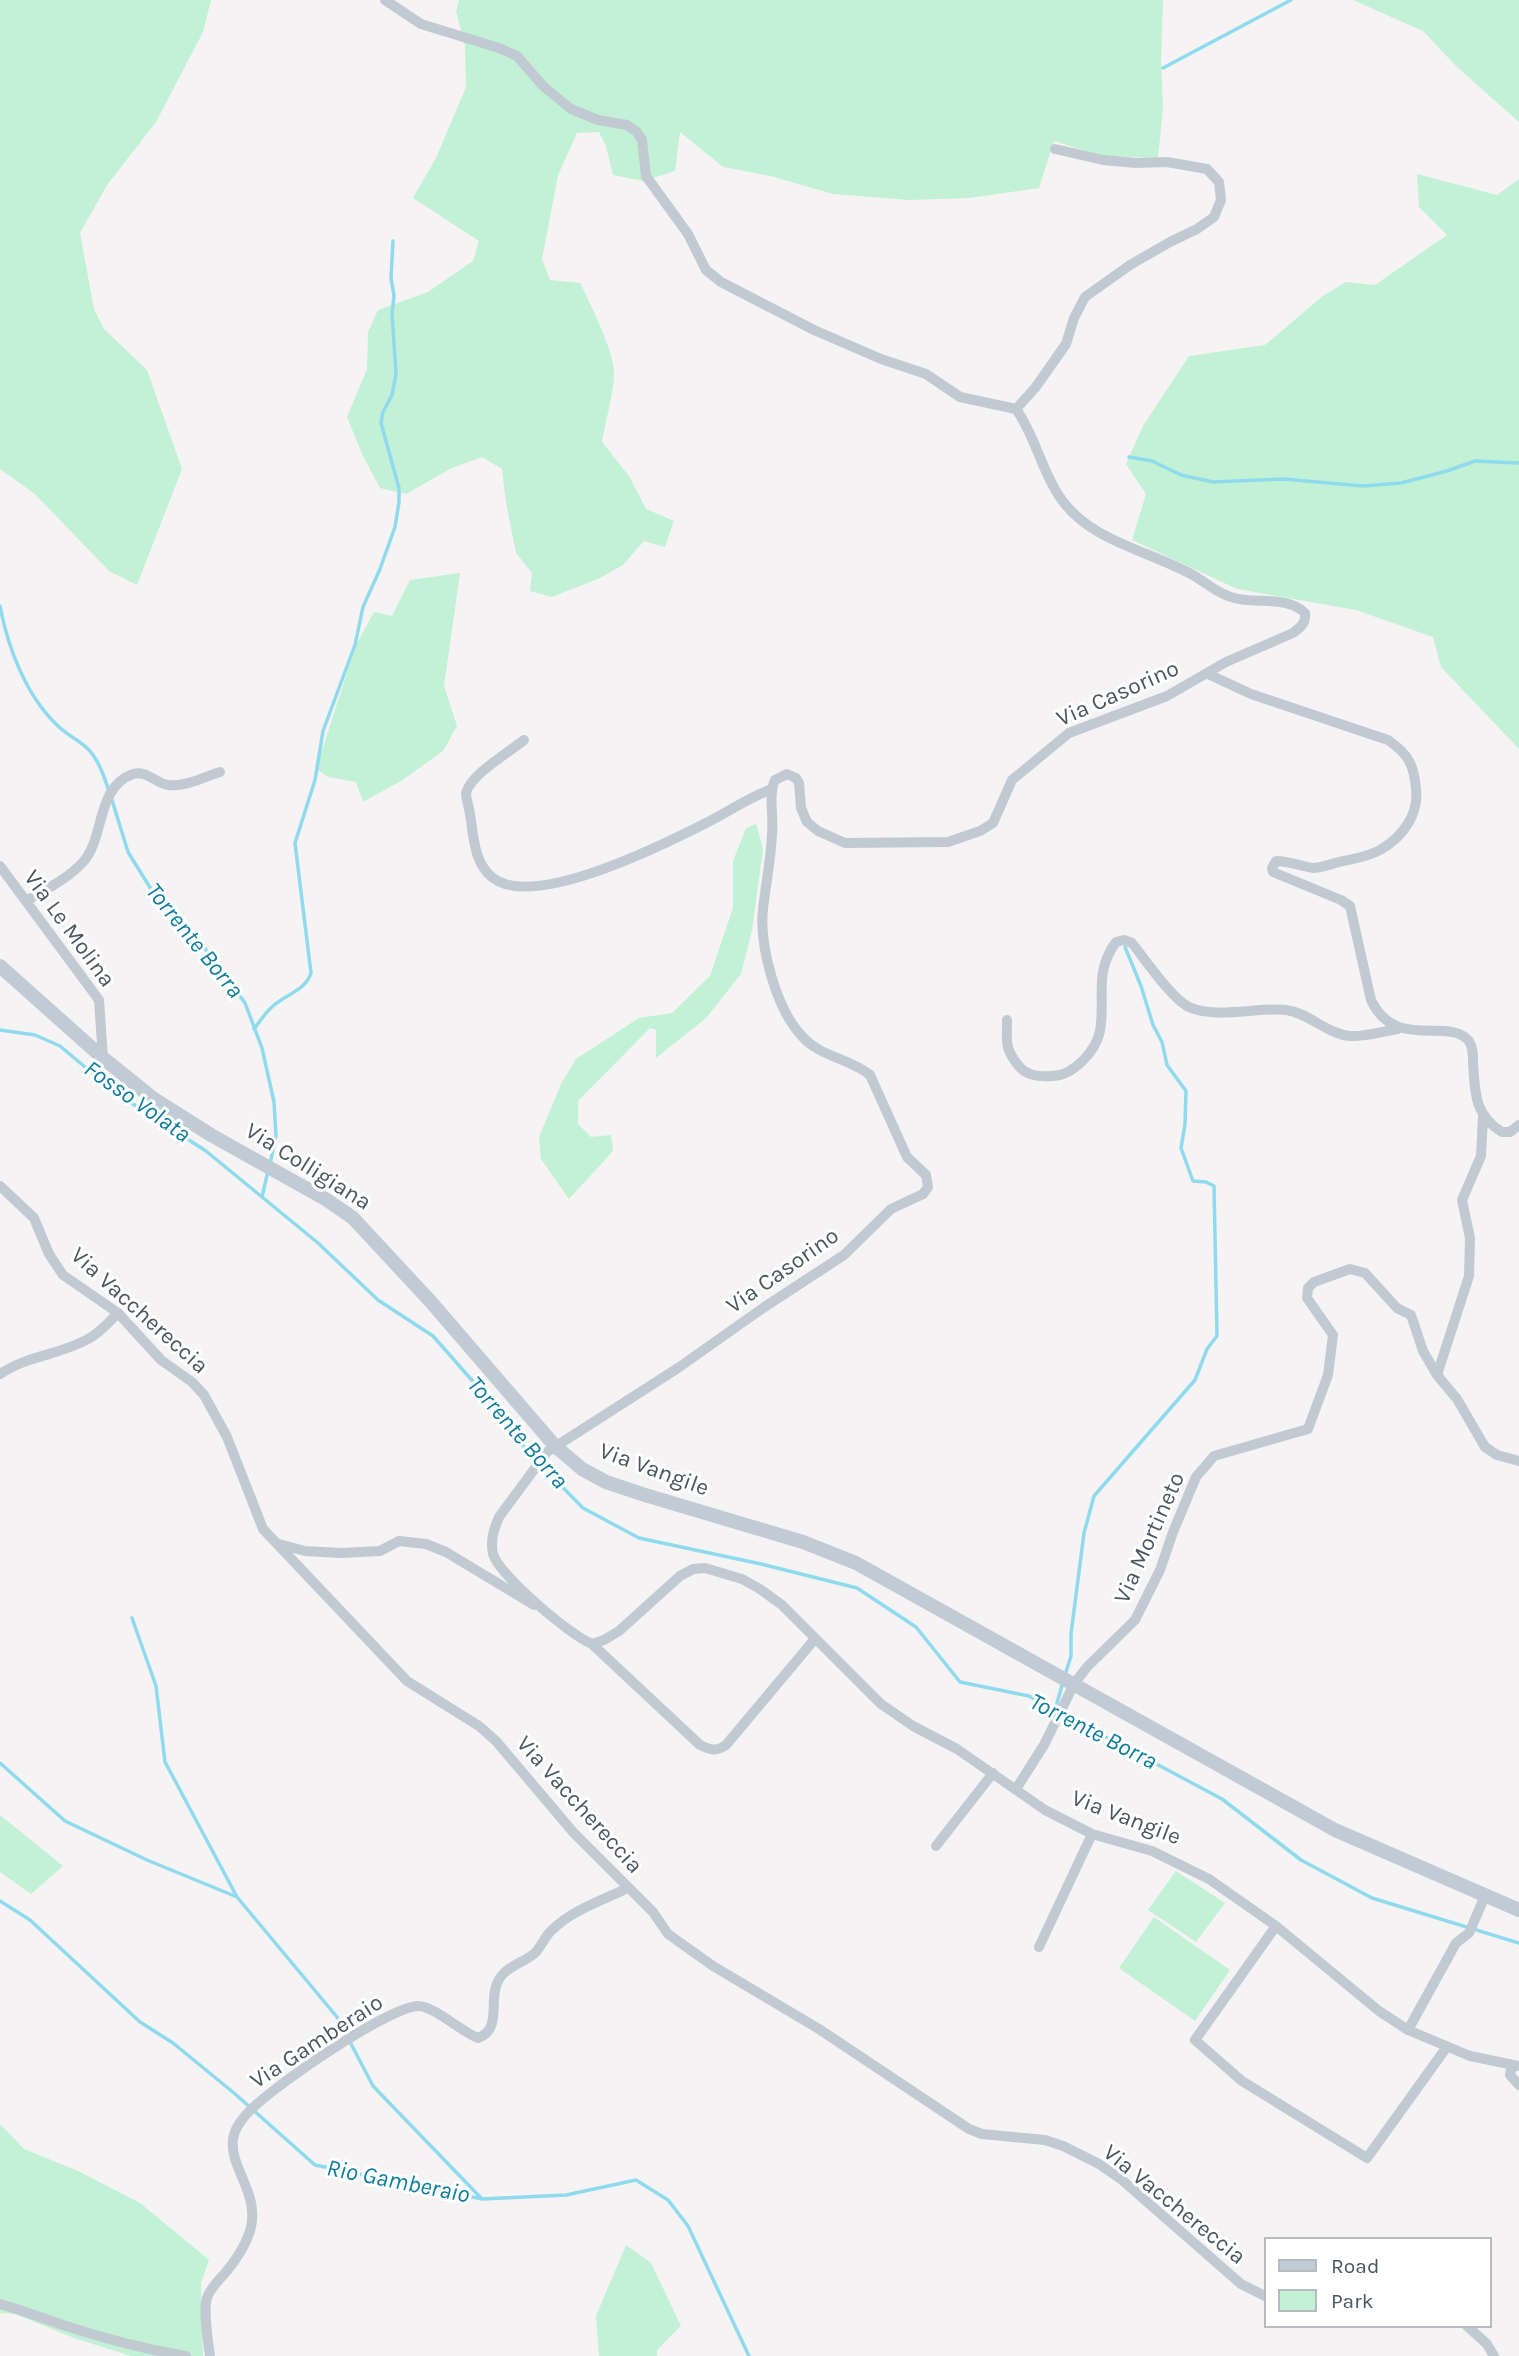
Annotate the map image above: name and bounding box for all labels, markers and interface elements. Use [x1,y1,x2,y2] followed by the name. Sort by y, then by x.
[1053,655,1183,733] street label: Via Casorino
[17,865,121,993] street label: Via Le Molina
[139,878,249,1004] water label: Torrente Borra
[78,1055,196,1149] water label: Fosso Volata
[240,1117,376,1217] street label: Via Colligiana
[721,1222,845,1320] street label: Via Casorino
[65,1242,213,1380] street label: Via Vacchereccia
[460,1371,574,1495] water label: Torrente Borra
[595,1437,713,1503] street label: Via Vangile
[1109,1468,1191,1608] street label: Via Mortineto
[1024,1687,1162,1777] water label: Torrente Borra
[510,1731,648,1879] street label: Via Vacchereccia
[1067,1785,1185,1851] street label: Via Vangile
[245,1989,389,2095] street label: Via Gamberaio
[1097,2139,1251,2271] street label: Via Vacchereccia
[324,2154,472,2210] water label: Rio Gamberaio
[1264,2237,1491,2328] legend
[1331,2254,1379,2278] text: Road
[1331,2289,1374,2313] text: Park

